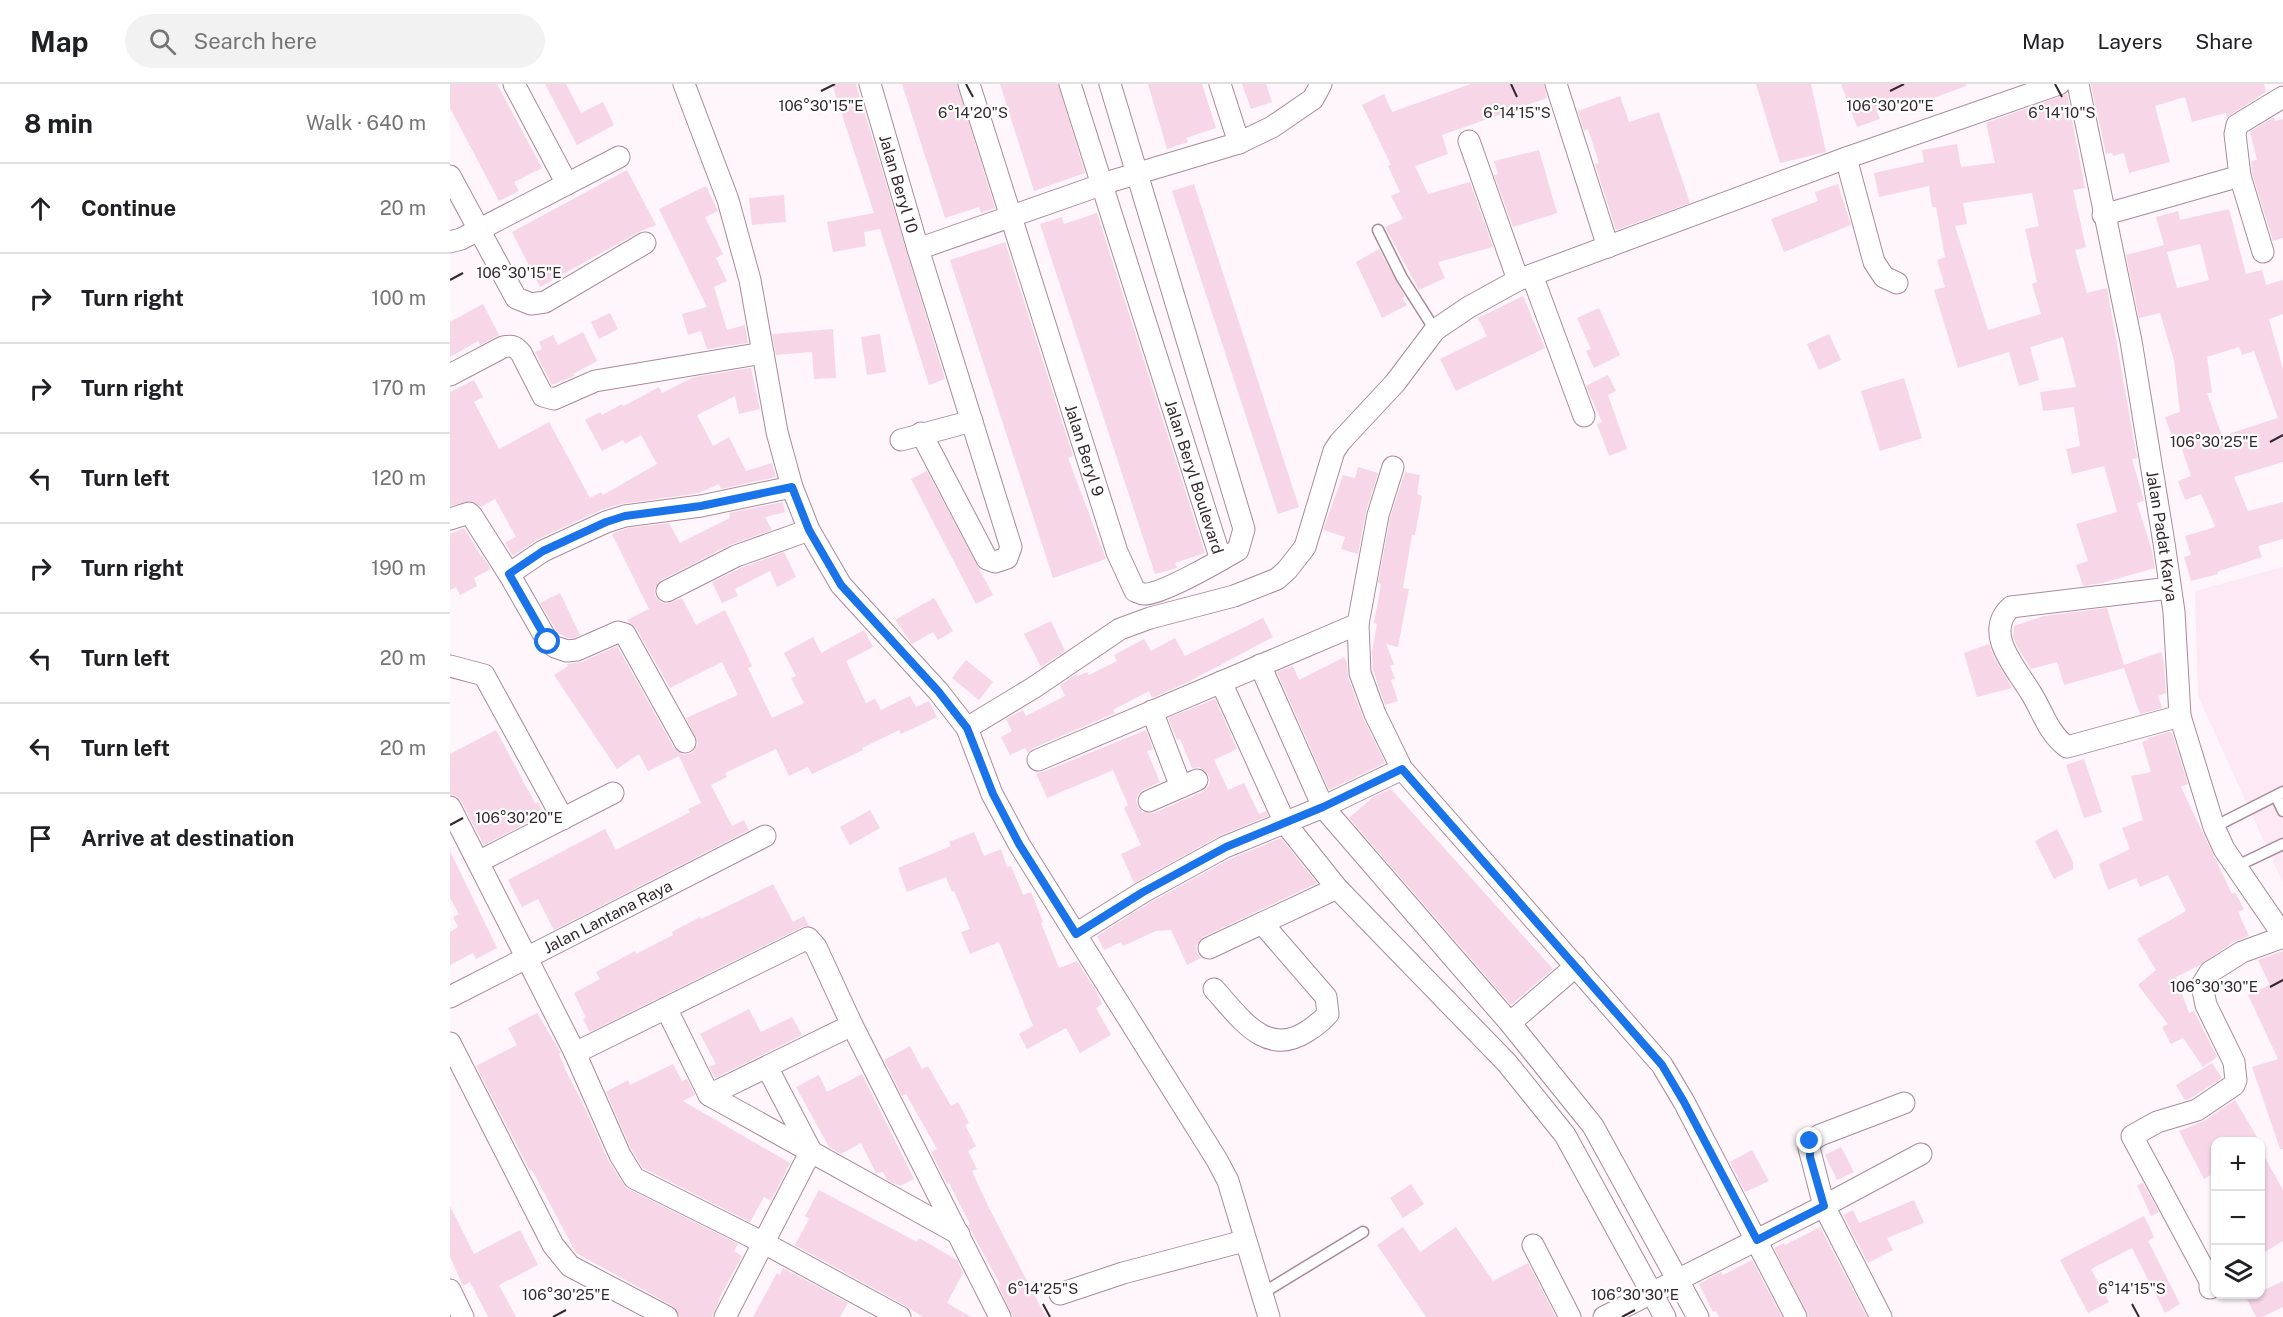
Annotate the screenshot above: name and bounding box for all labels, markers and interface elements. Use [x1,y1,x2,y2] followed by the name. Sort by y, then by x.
[125,14,545,68] search box
[30,25,89,58] text: Map
[146,25,179,58] icon: search
[194,28,317,54] text: Search here
[2022,29,2065,54] text: Map
[2098,29,2162,54] text: Layers
[2195,29,2253,54] text: Share
[778,97,864,114] text: 106°30'15"E
[1846,97,1934,114] text: 106°30'20"E
[938,104,1008,121] text: 6°14'20"S
[1483,104,1551,121] text: 6°14'15"S
[2028,104,2096,121] text: 6°14'10"S
[24,108,93,139] text: 8 min
[306,111,426,135] text: Walk · 640 m
[875,132,922,236] street label: Jalan Beryl 10
[24,192,57,225] icon: ahead
[81,195,176,221] text: Continue
[380,196,426,220] text: 20 m
[476,264,562,281] text: 106°30'15"E
[24,282,57,315] icon: right
[81,285,184,311] text: Turn right
[371,286,426,310] text: 100 m
[24,372,57,405] icon: right
[81,375,184,401] text: Turn right
[372,376,426,400] text: 170 m
[1161,397,1227,556] street label: Jalan Beryl Boulevard
[1061,402,1108,499] street label: Jalan Beryl 9
[2170,433,2258,450] text: 106°30'25"E
[24,462,57,495] icon: left
[81,465,170,491] text: Turn left
[372,466,426,490] text: 120 m
[2142,469,2181,603] street label: Jalan Padat Karya
[24,552,57,585] icon: right
[81,555,184,581] text: Turn right
[371,556,426,580] text: 190 m
[534,628,560,654] route start
[24,642,57,675] icon: left
[81,645,170,671] text: Turn left
[380,646,426,670] text: 20 m
[24,732,57,765] icon: left
[81,735,170,761] text: Turn left
[380,736,426,760] text: 20 m
[475,809,563,826] text: 106°30'20"E
[24,822,57,855] icon: arrive
[81,825,294,851] text: Arrive at destination
[540,876,675,958] street label: Jalan Lantana Raya
[2170,978,2258,995] text: 106°30'30"E
[1796,1127,1822,1153] route end
[2211,1137,2265,1299] map controls
[2211,1137,2265,1191] button: +
[2211,1191,2265,1245] button: −
[2211,1245,2265,1299] button: layers
[1008,1280,1078,1297] text: 6°14'25"S
[2098,1280,2166,1297] text: 6°14'15"S
[522,1286,610,1303] text: 106°30'25"E
[1591,1286,1679,1303] text: 106°30'30"E

